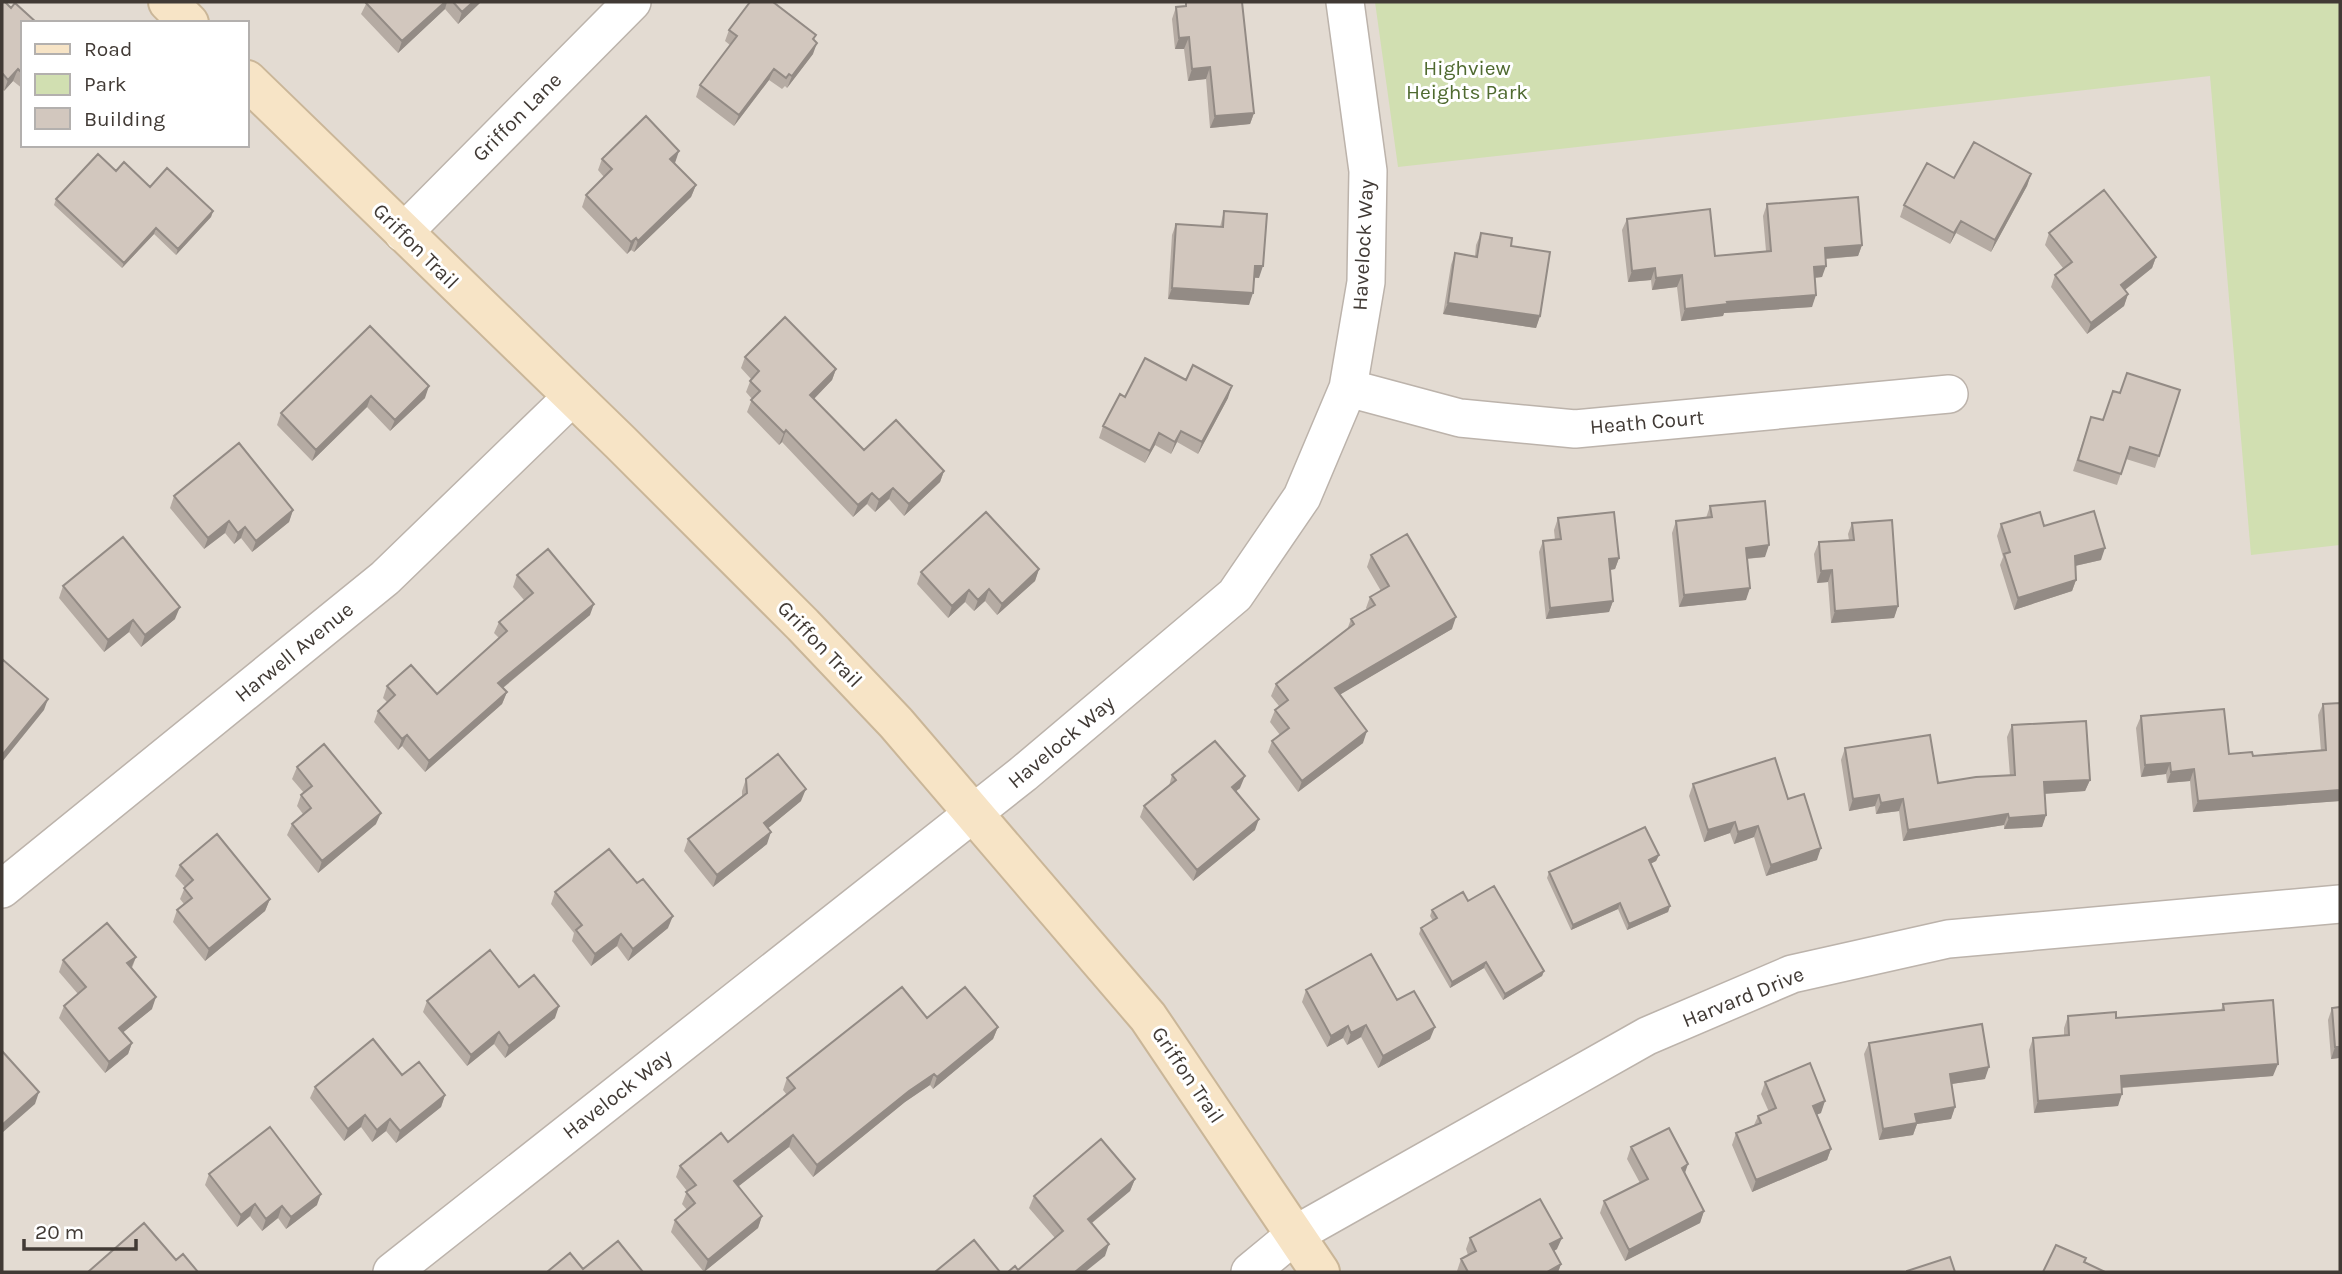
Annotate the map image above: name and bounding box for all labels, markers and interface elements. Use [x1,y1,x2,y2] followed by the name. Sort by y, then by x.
[21,21,248,147] legend
[84,37,132,61] text: Road
[1406,56,1528,104] park label: Highview Heights Park
[468,68,566,166] street label: Griffon Lane
[84,72,127,96] text: Park
[84,107,165,131] text: Building
[1348,179,1378,311] street label: Havelock Way
[368,198,464,294] street label: Griffon Trail
[1589,405,1705,439] street label: Heath Court
[773,596,867,692] street label: Griffon Trail
[230,597,358,707] street label: Harwell Avenue
[1003,690,1119,793] street label: Havelock Way
[1679,962,1807,1032] street label: Harvard Drive
[1147,1022,1229,1128] street label: Griffon Trail
[558,1044,676,1144] street label: Havelock Way
[24,1208,136,1252] scale bar
[35,1220,84,1244] text: 20 m

